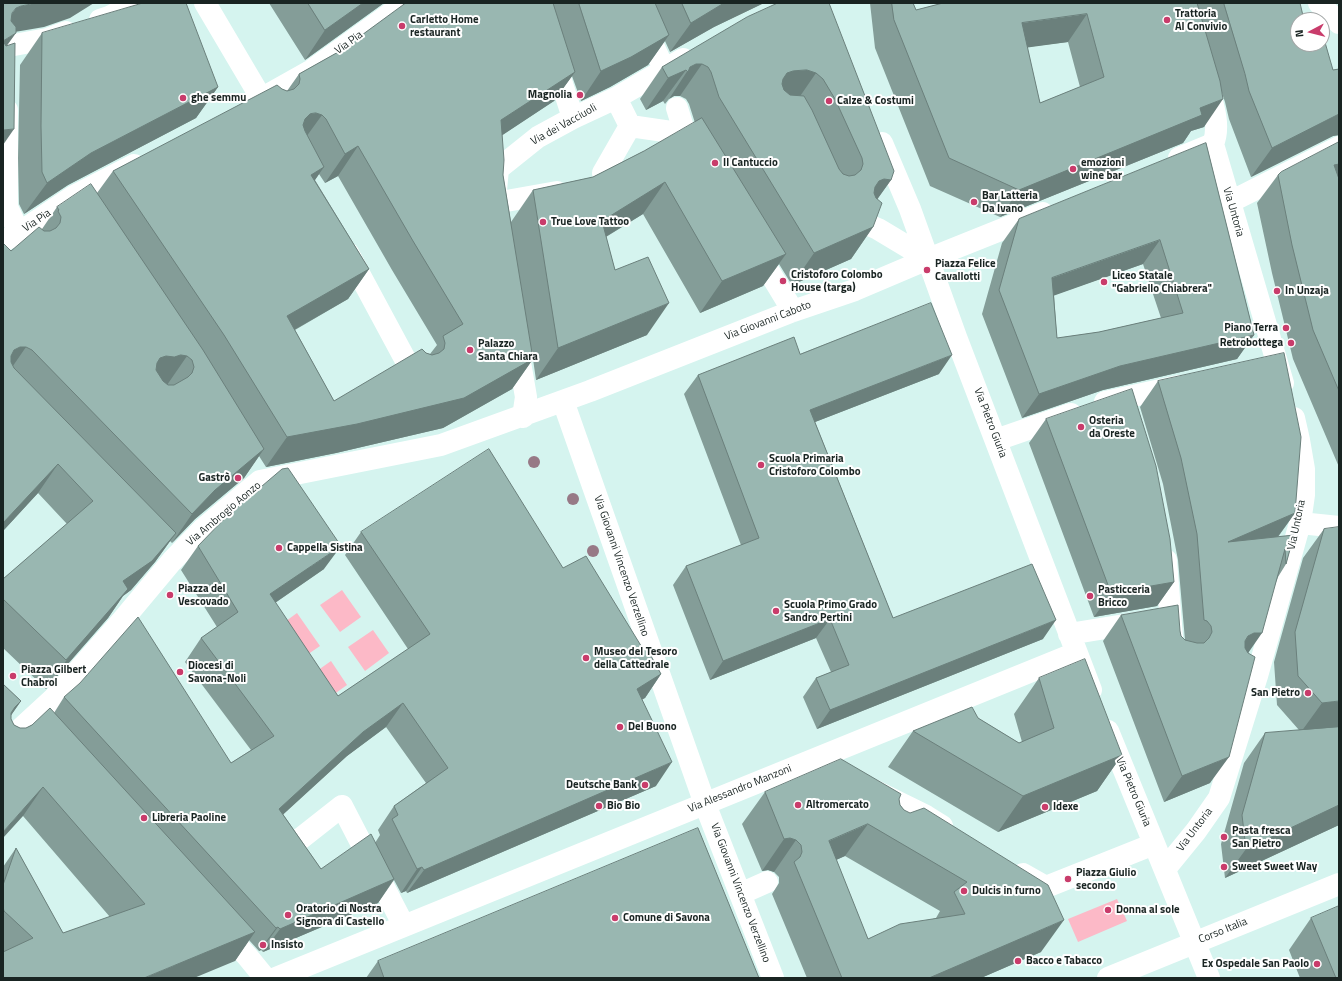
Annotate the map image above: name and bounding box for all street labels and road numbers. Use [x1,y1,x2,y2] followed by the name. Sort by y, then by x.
[333,28,365,58] street label: Via Pia
[529,102,599,148] street label: Via dei Vacciuoli
[1220,186,1246,238] street label: Via Untoria
[20,207,54,235] street label: Via Pia
[723,298,813,344] street label: Via Giovanni Caboto
[971,386,1009,460] street label: Via Pietro Giuria
[184,479,264,549] street label: Via Ambrogio Aonzo
[591,494,651,638] street label: Via Giovanni Vincenzo Verzellino
[1285,499,1309,551] street label: Via Untoria
[1113,755,1153,829] street label: Via Pietro Giuria
[686,762,794,816] street label: Via Alessandro Manzoni
[1174,806,1216,854] street label: Via Untoria
[707,821,773,965] street label: Via Giovanni Vincenzo Verzellino
[1197,915,1249,947] street label: Corso Italia

